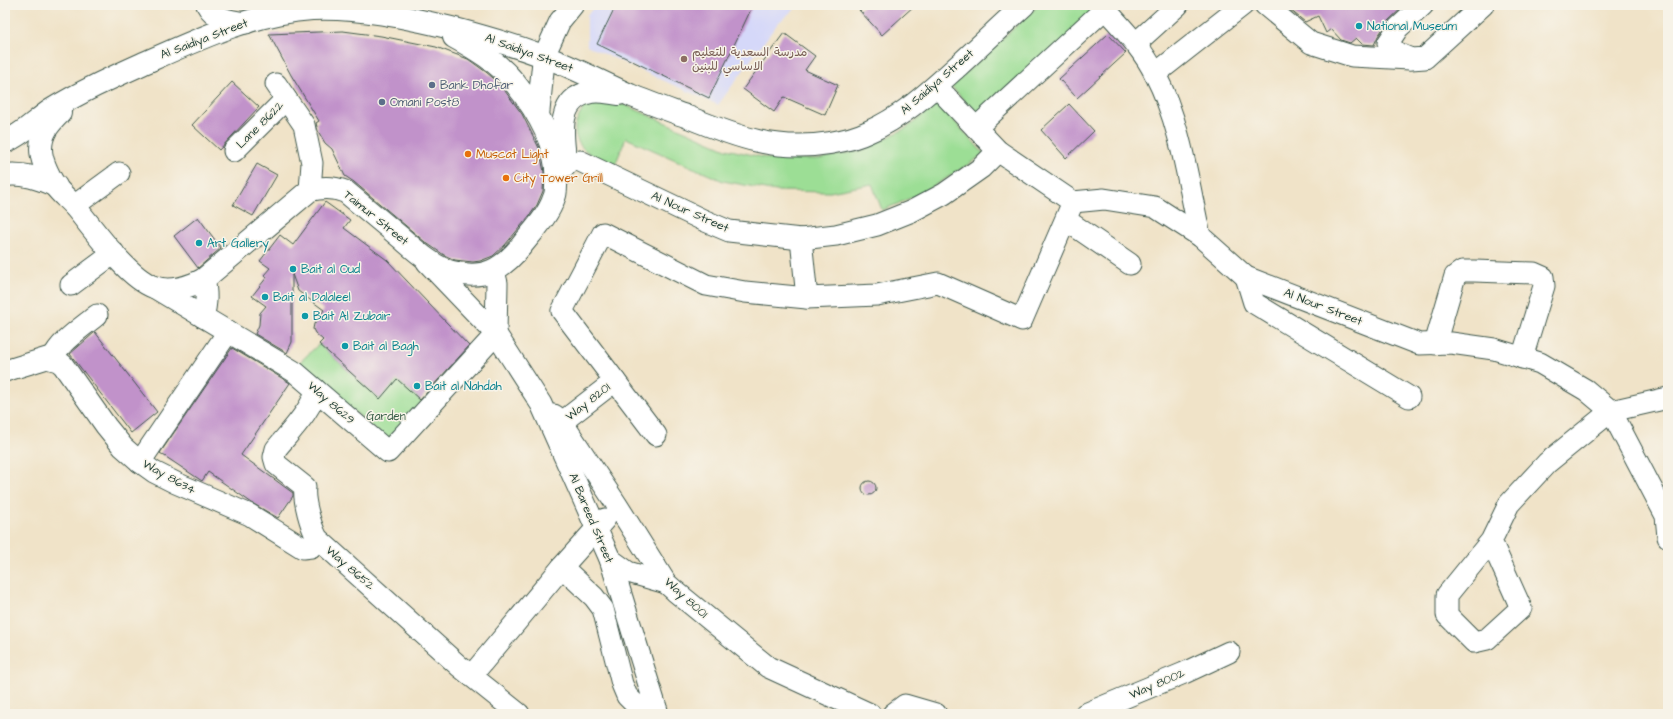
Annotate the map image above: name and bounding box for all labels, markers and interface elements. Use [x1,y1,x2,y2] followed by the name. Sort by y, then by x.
[158,14,251,64] street label: Al Saidiya Street
[1367,18,1457,35] place label: National Museum
[1354,21,1364,31] marker: National Museum
[482,29,576,78] street label: Al Saidiya Street
[692,44,807,77] place label: مدرسة السعدية للتعليم الاساسي للبنين
[897,45,978,120] street label: Al Saidiya Street
[679,54,689,64] marker: مدرسة السعدية للتعليم الاساسي للبنين
[440,77,514,94] place label: Bank Dhofar
[427,80,437,90] marker: Bank Dhofar
[390,94,459,111] place label: Omani Post8
[233,97,288,152] street label: Lane 8622
[377,97,387,107] marker: Omani Post8
[476,146,549,164] place label: Muscat Light
[463,149,473,159] marker: Muscat Light
[514,170,603,188] place label: City Tower Grill
[501,173,511,183] marker: City Tower Grill
[340,186,412,250] street label: Taimur Street
[649,187,732,237] street label: Al Nour Street
[207,235,269,253] place label: Art Gallery
[194,238,204,248] marker: Art Gallery
[301,261,360,278] place label: Bait al Oud
[288,264,298,274] marker: Bait al Oud
[1281,284,1365,330] street label: Al Nour Street
[273,289,351,306] place label: Bait al Dalaleel
[260,292,270,302] marker: Bait al Dalaleel
[313,308,391,325] place label: Bait Al Zubair
[300,311,310,321] marker: Bait Al Zubair
[353,338,419,356] place label: Bait al Bagh
[340,341,350,351] marker: Bait al Bagh
[303,378,359,429] street label: Way 8629
[425,378,502,395] place label: Bait al Nahdah
[562,379,615,426] street label: Way 8201
[412,381,422,391] marker: Bait al Nahdah
[366,408,406,425] park label: Garden
[139,455,199,499] street label: Way 8634
[564,470,618,566] street label: Al Bareed Street
[321,542,378,595] street label: Way 8652
[660,574,712,623] street label: Way 8001
[1127,665,1188,704] street label: Way 8002

